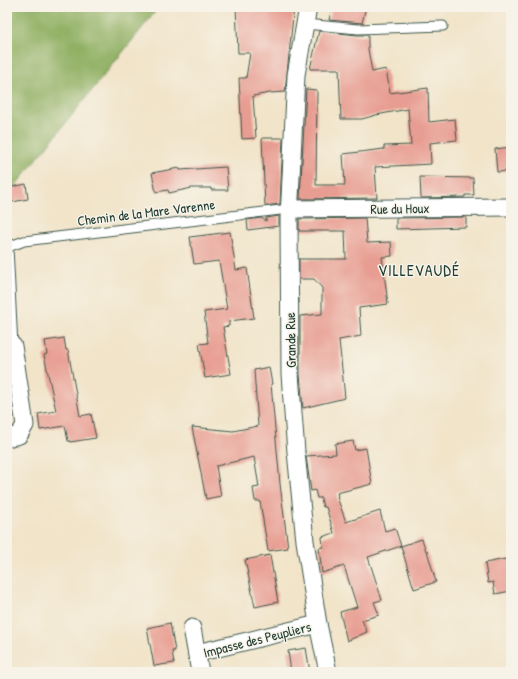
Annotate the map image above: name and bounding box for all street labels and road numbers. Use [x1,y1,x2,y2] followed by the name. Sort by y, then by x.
[76,194,216,230] street label: Chemin de la Mare Varenne
[370,198,430,218] street label: Rue du Houx
[280,312,300,368] street label: Grande Rue
[201,616,313,663] street label: Impasse des Peupliers

